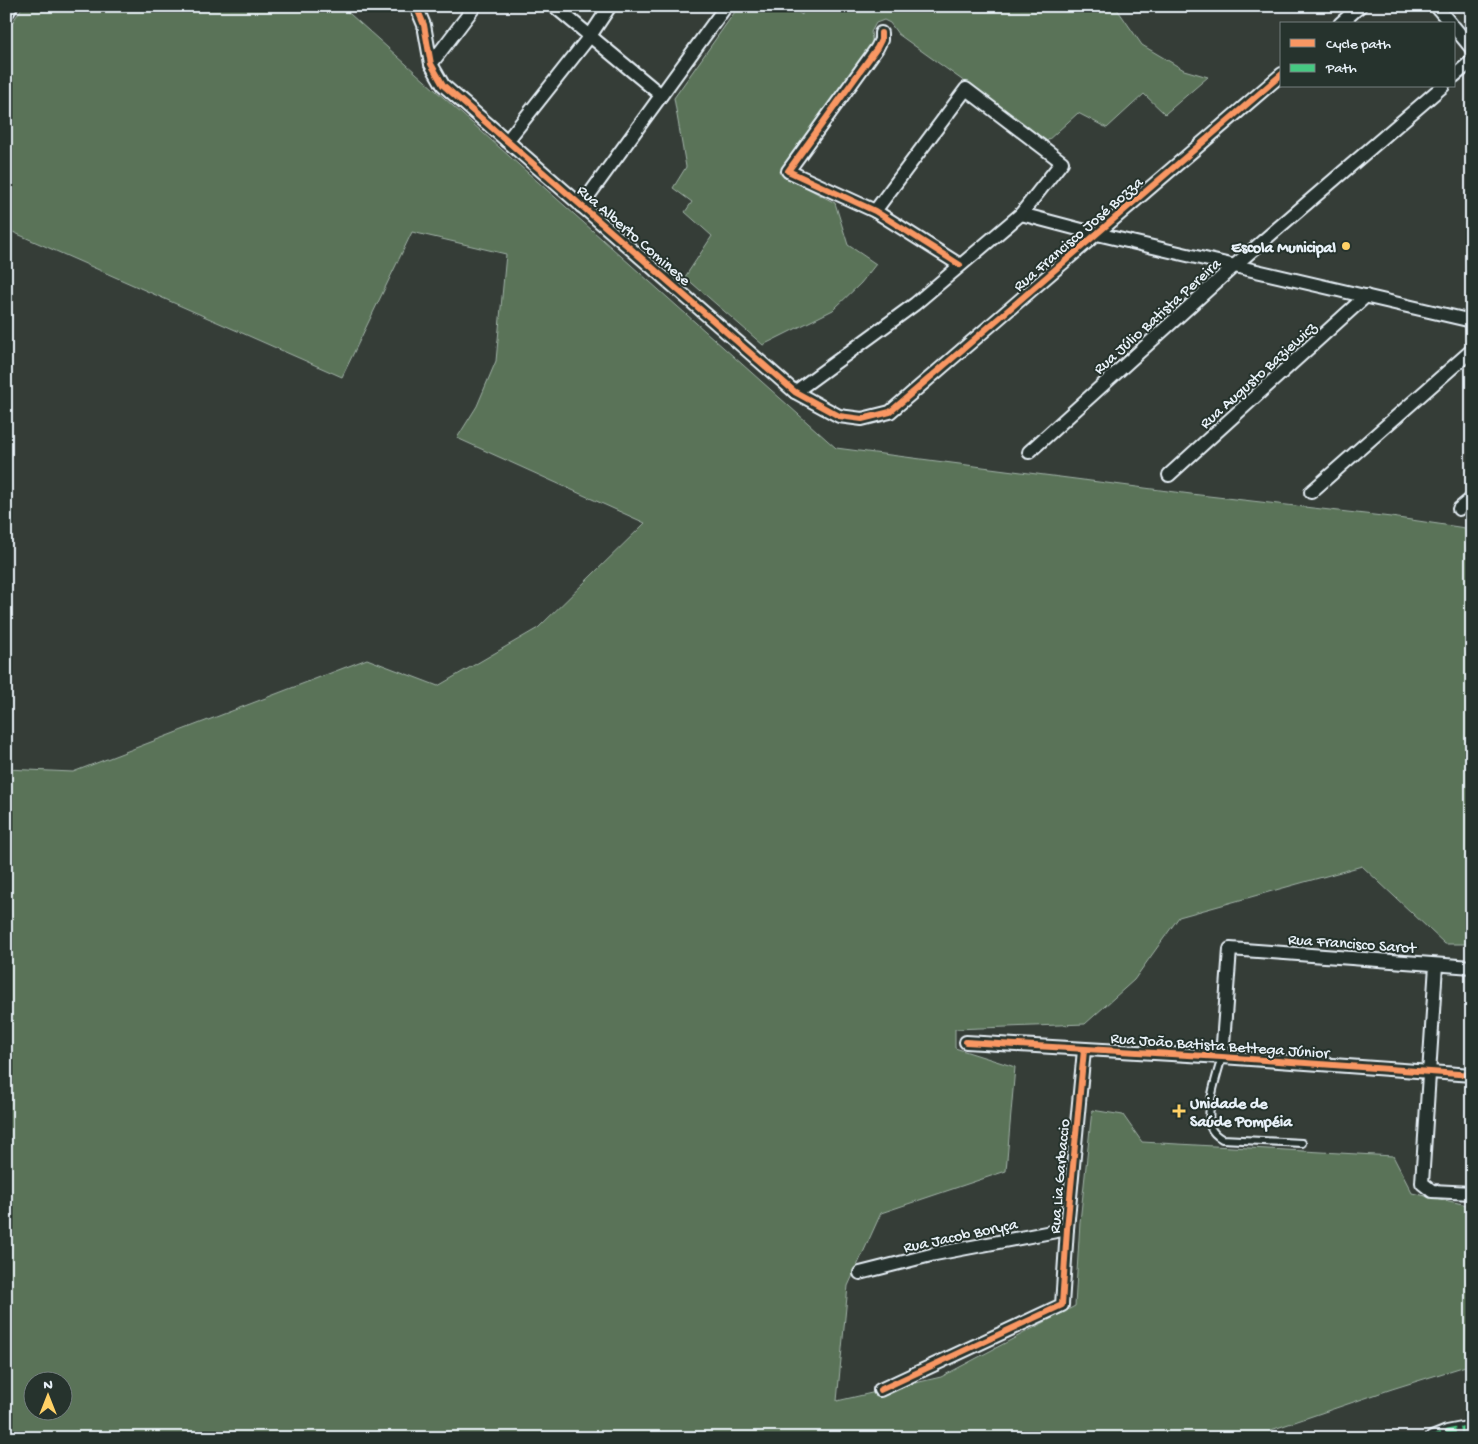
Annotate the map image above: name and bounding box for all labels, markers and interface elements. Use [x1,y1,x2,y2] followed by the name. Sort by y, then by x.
[1280,22,1456,88] legend
[1326,36,1391,54] text: Cycle path
[1325,60,1357,78] text: Path
[1011,173,1149,297] street label: Rua Francisco José Bozza
[572,182,694,292] street label: Rua Alberto Cominese
[1231,240,1336,259] place label: Escola Municipal
[1340,240,1352,252] marker: Escola Municipal
[1091,255,1227,380] street label: Rua Júlio Batista Pereira
[1197,318,1322,434] street label: Rua Augusto Baziewicz
[1287,932,1418,960] street label: Rua Francisco Sarot
[1110,1030,1331,1065] street label: Rua João Batista Bettega Júnior
[1190,1096,1293,1133] place label: Unidade de Saúde Pompéia
[1172,1104,1186,1118] marker: Unidade de Saúde Pompéia
[1047,1118,1076,1235] street label: Rua Lia Garbaccio
[902,1216,1021,1259] street label: Rua Jacob Boryça
[22,1372,72,1422] north arrow
[43,1377,53,1394] text: N

